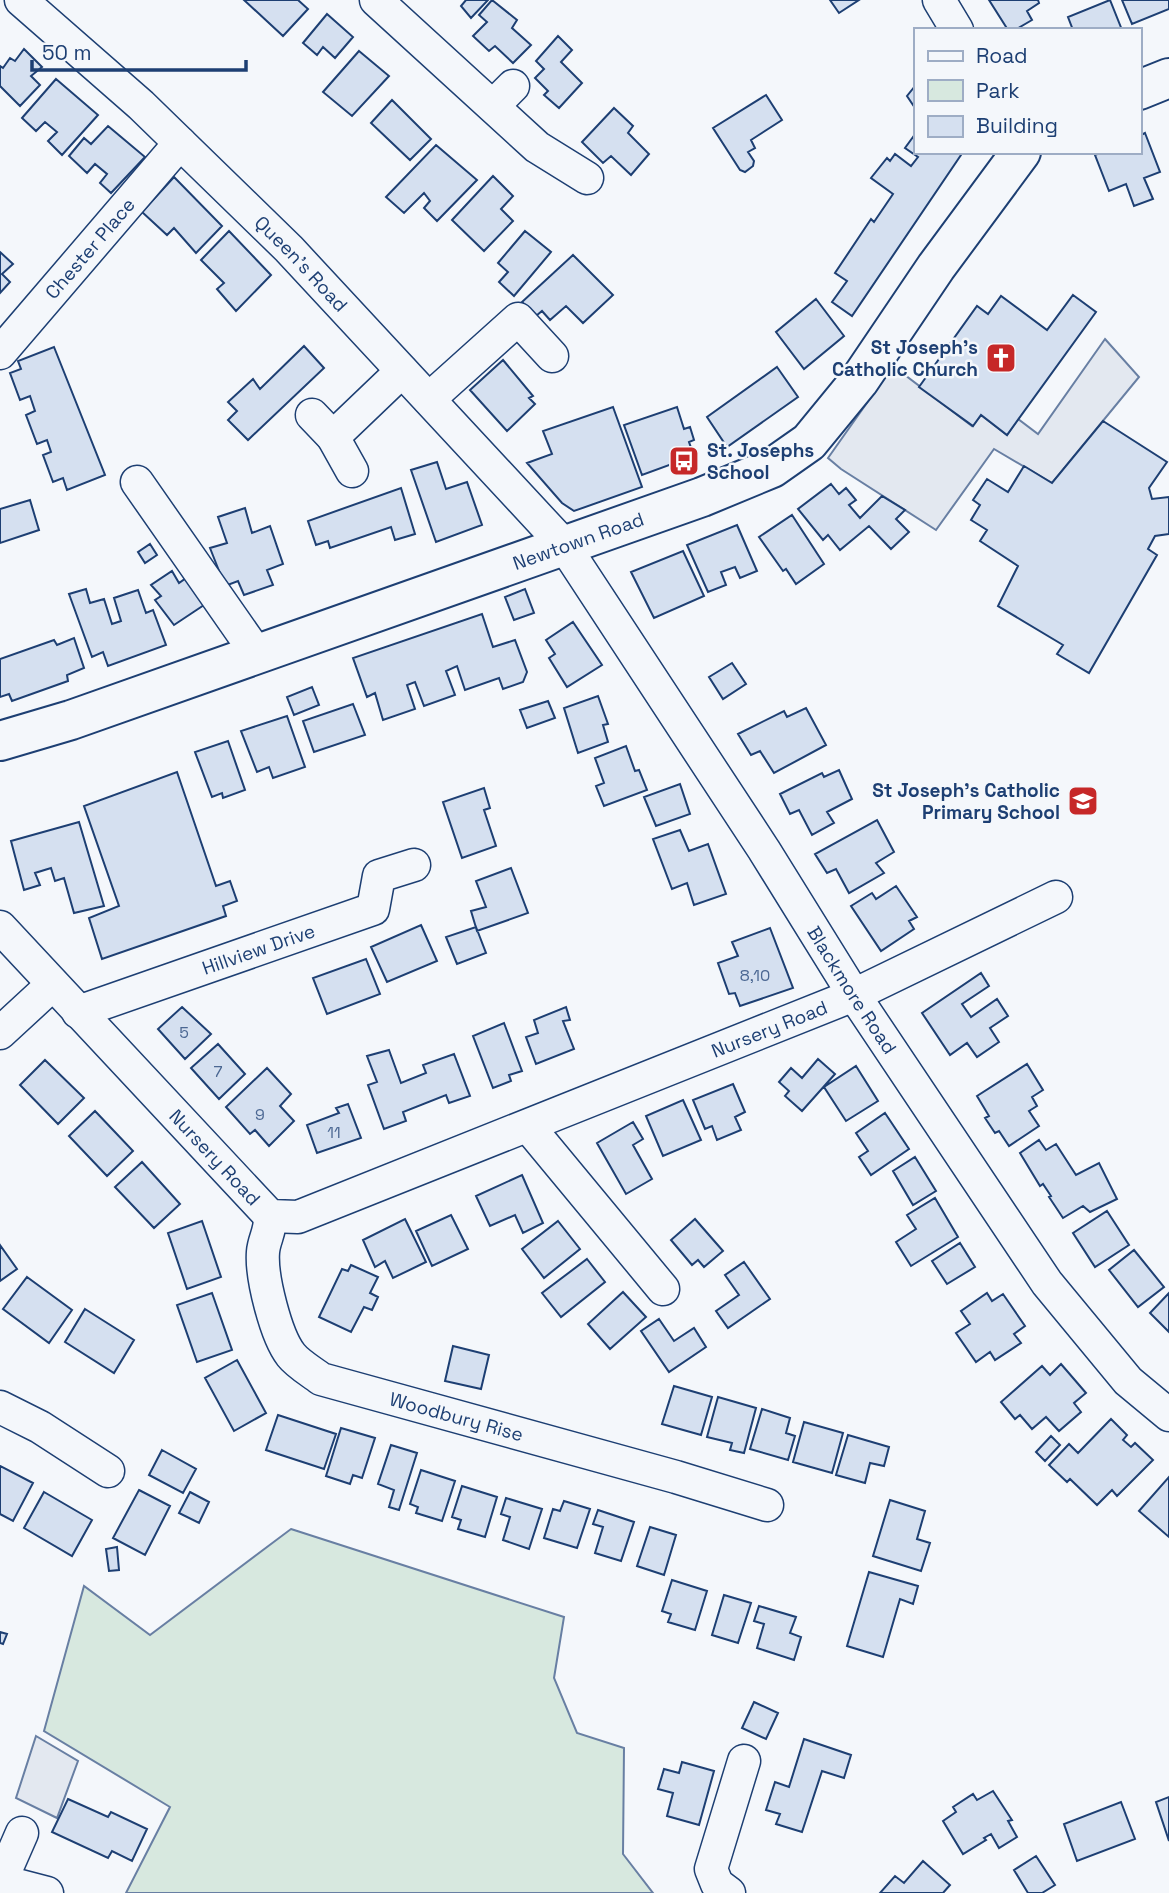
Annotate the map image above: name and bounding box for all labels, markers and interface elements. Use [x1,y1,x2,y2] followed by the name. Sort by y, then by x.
[32,28,245,72] scale bar
[914,28,1141,154] legend
[42,39,92,66] text: 50 m
[976,42,1028,69] text: Road
[976,77,1020,104] text: Park
[976,112,1058,139] text: Building
[40,193,141,305] street label: Chester Place
[249,210,353,317] street label: Queen's Road
[832,335,978,382] place label: St Joseph's Catholic Church
[984,341,1018,375] church icon: St Joseph's Catholic Church
[707,438,814,485] place label: St. Josephs School
[667,444,701,478] bus stop icon: St. Josephs School
[509,507,647,576] street label: Newtown Road
[872,778,1060,825] place label: St Joseph's Catholic Primary School
[1066,784,1100,818] school or university icon: St Joseph's Catholic Primary School
[199,918,318,981] street label: Hillview Drive
[801,922,902,1059] street label: Blackmore Road
[740,965,770,986] house number: 8,10
[708,995,831,1064] street label: Nursery Road
[179,1022,189,1043] house number: 5
[213,1061,223,1082] house number: 7
[164,1104,266,1211] street label: Nursery Road
[255,1104,265,1125] house number: 9
[327,1122,341,1143] house number: 11
[387,1387,526,1447] street label: Woodbury Rise

